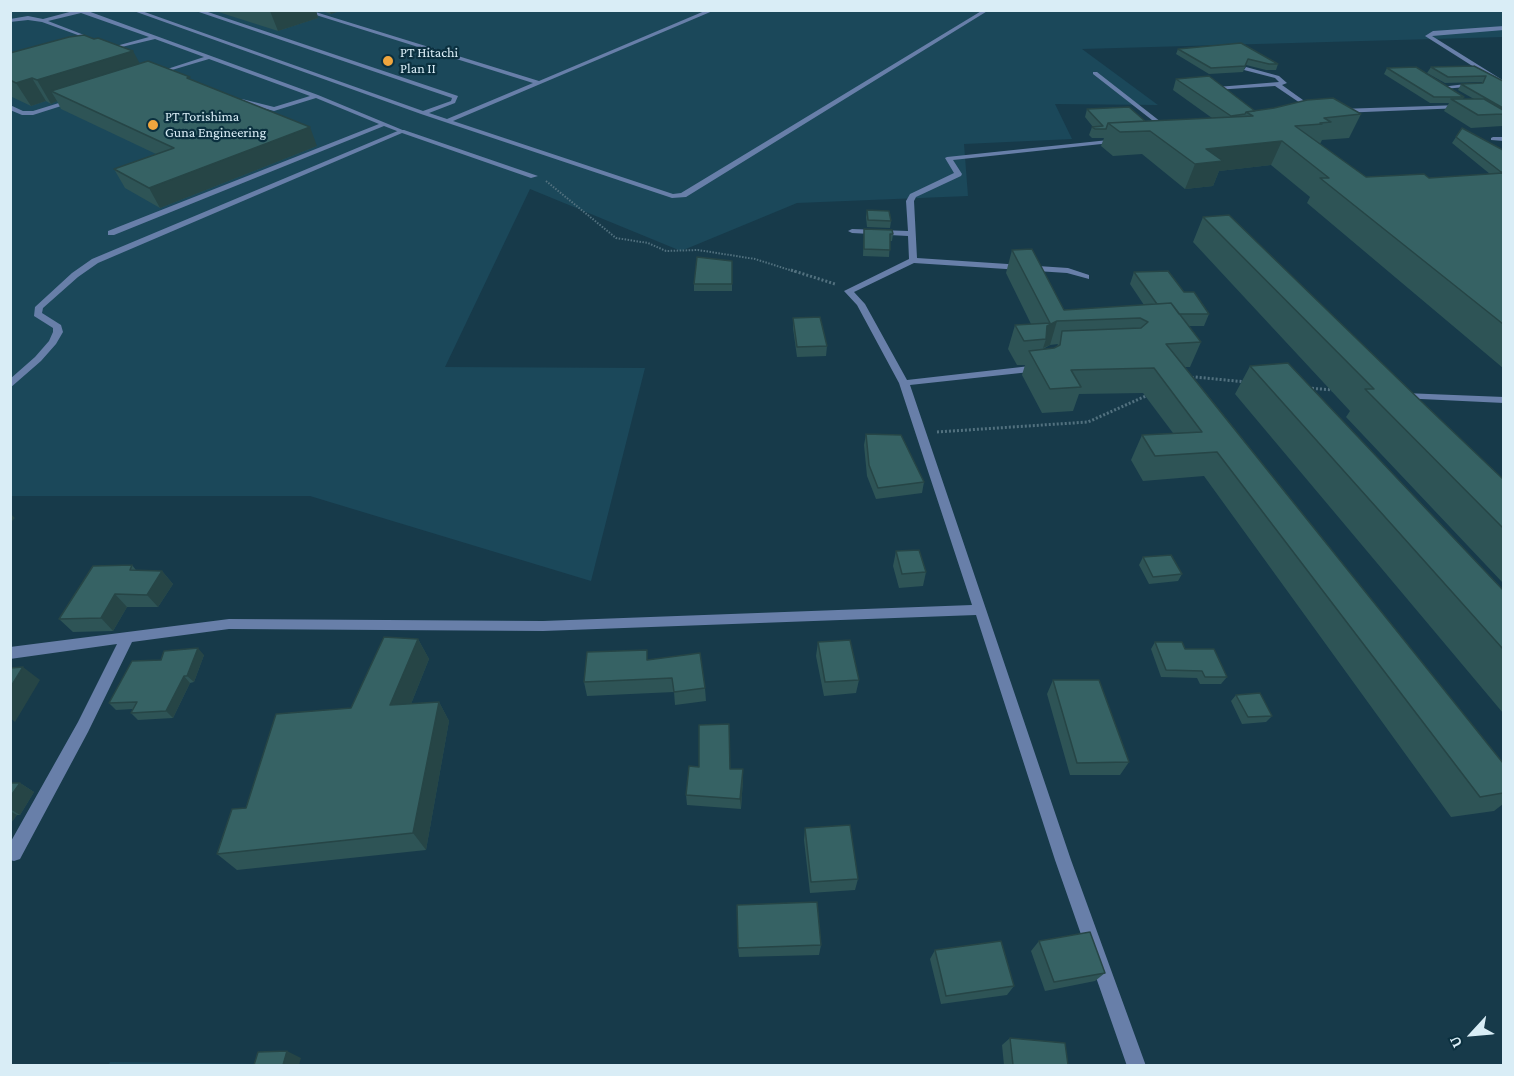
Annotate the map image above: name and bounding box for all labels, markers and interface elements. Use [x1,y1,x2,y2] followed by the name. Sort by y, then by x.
[400,45,458,78] place label: PT Hitachi Plan II
[381,54,395,68] marker: PT Hitachi Plan II
[165,109,266,142] place label: PT Torishima Guna Engineering
[146,118,160,132] marker: PT Torishima Guna Engineering
[1442,1004,1502,1064] north arrow
[1445,1033,1465,1051] text: U

